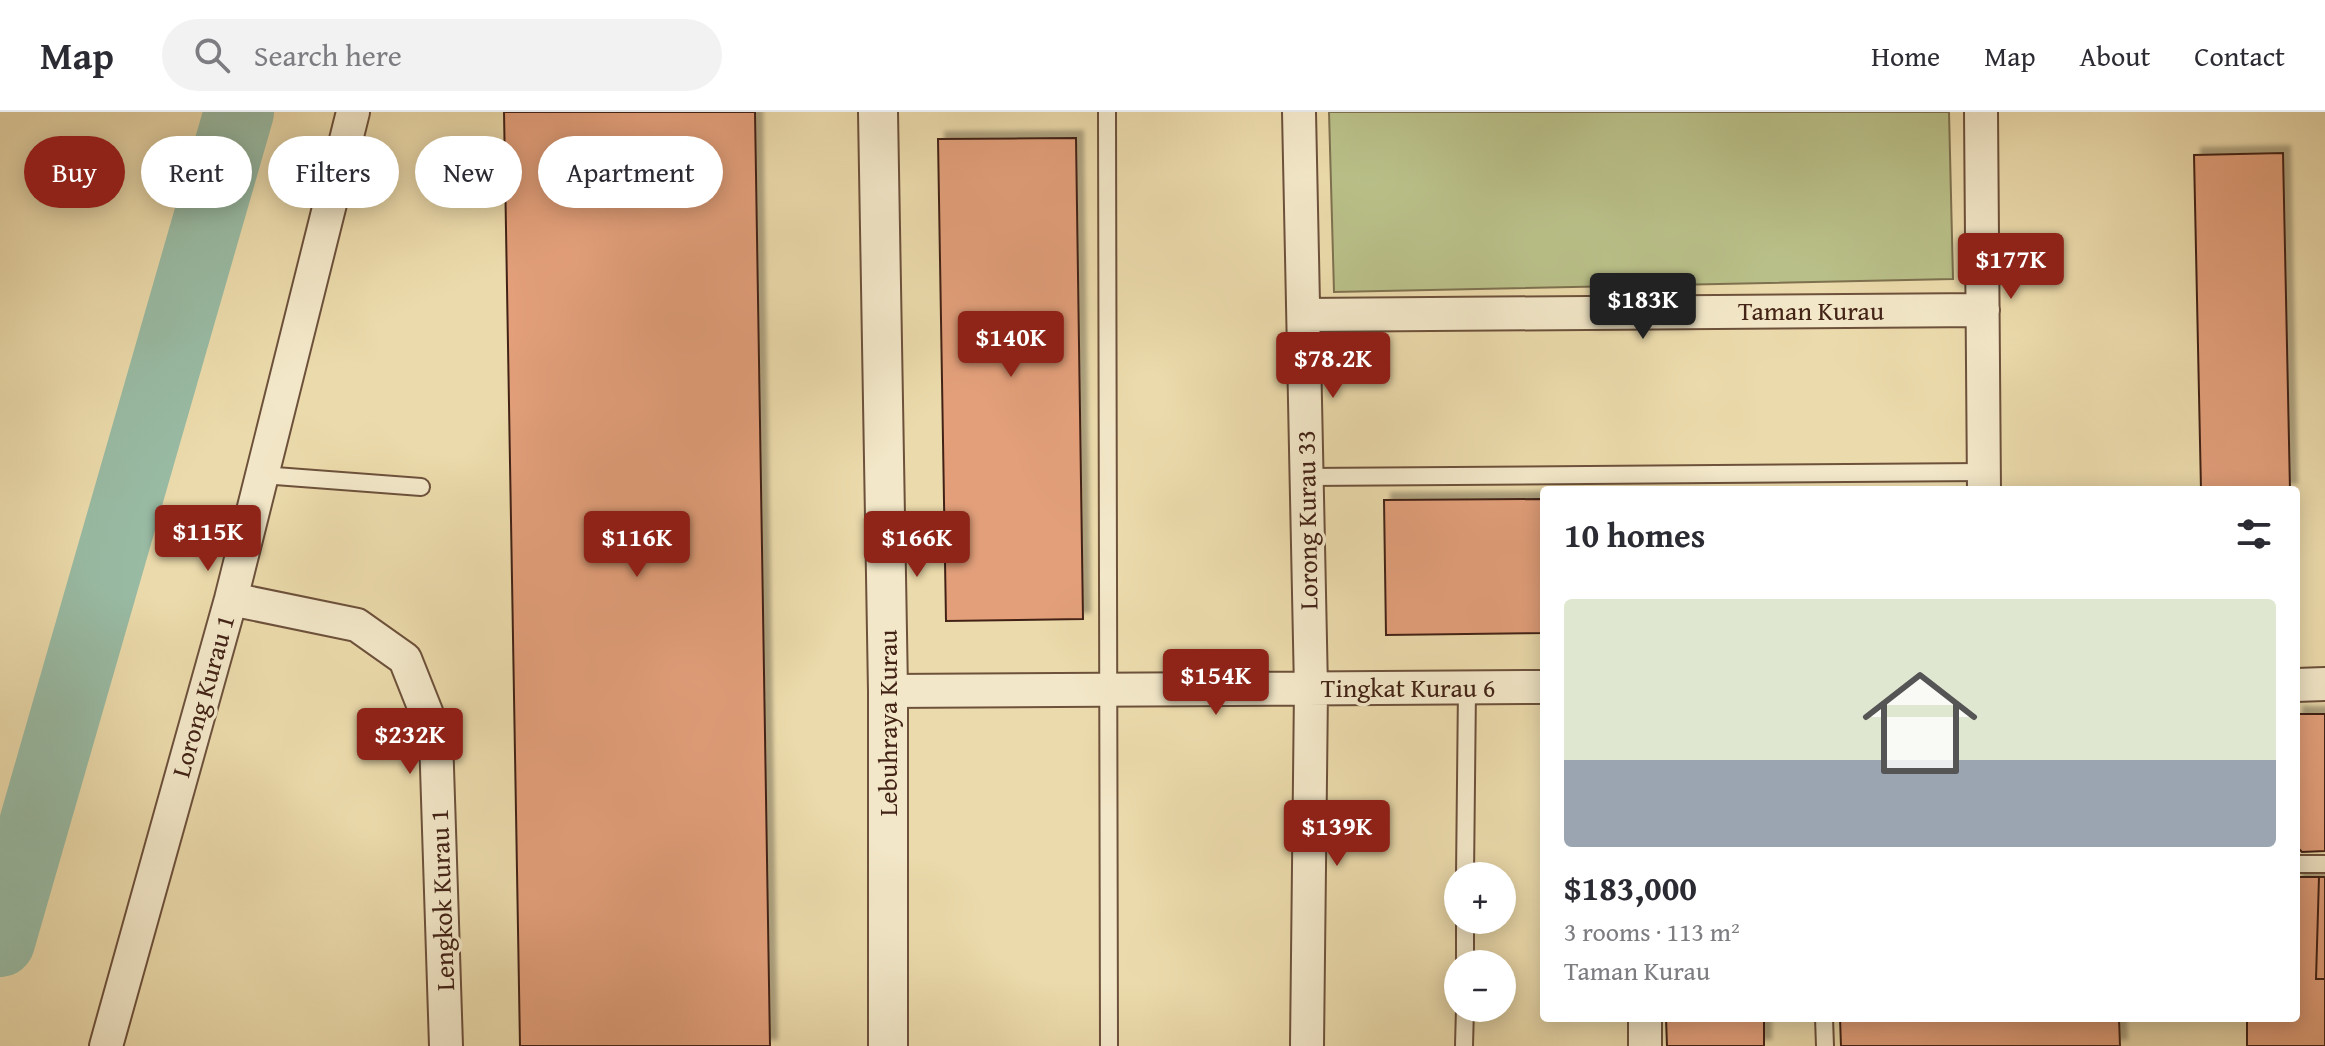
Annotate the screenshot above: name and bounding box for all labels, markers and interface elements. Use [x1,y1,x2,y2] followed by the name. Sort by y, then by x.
[162,19,722,91] search box
[40,27,114,83] text: Map
[190,33,234,77] icon: search
[254,33,402,77] text: Search here
[1871,35,1940,76] text: Home
[1984,35,2036,76] text: Map
[2080,35,2150,76] text: About
[2194,35,2285,76] text: Contact
[24,136,125,208] chip: Buy
[141,136,252,208] chip: Rent
[268,136,399,208] chip: Filters
[415,136,522,208] chip: New
[538,136,723,208] chip: Apartment
[1955,233,2067,301] pin: $177K
[1976,239,2046,278] text: $177K
[1587,273,1699,341] pin: $183K
[1608,279,1678,318] text: $183K
[1738,291,1884,330] street label: Taman Kurau
[955,311,1067,379] pin: $140K
[976,317,1046,356] text: $140K
[1268,332,1398,400] pin: $78.2K
[1294,338,1372,377] text: $78.2K
[1285,430,1328,610] street label: Lorong Kurau 33
[152,505,264,573] pin: $115K
[1564,510,1705,559] text: 10 homes
[173,511,243,550] text: $115K
[581,511,693,579] pin: $116K
[861,511,973,579] pin: $166K
[2232,512,2276,556] icon: filters
[602,517,672,556] text: $116K
[882,517,952,556] text: $166K
[161,610,244,782] street label: Lorong Kurau 1
[868,630,907,816] street label: Lebuhraya Kurau
[1160,649,1272,717] pin: $154K
[1848,651,1992,795] icon: home
[1181,655,1251,694] text: $154K
[1321,668,1495,707] street label: Tingkat Kurau 6
[354,708,466,776] pin: $232K
[375,714,445,753] text: $232K
[1281,800,1393,868] pin: $139K
[1302,806,1372,845] text: $139K
[419,808,464,992] street label: Lengkok Kurau 1
[1444,862,1516,1022] map controls
[1444,862,1516,934] button: +
[1564,863,1697,912] text: $183,000
[1564,912,1740,951] text: 3 rooms · 113 m²
[1444,950,1516,1022] button: −
[1564,951,1710,990] text: Taman Kurau

